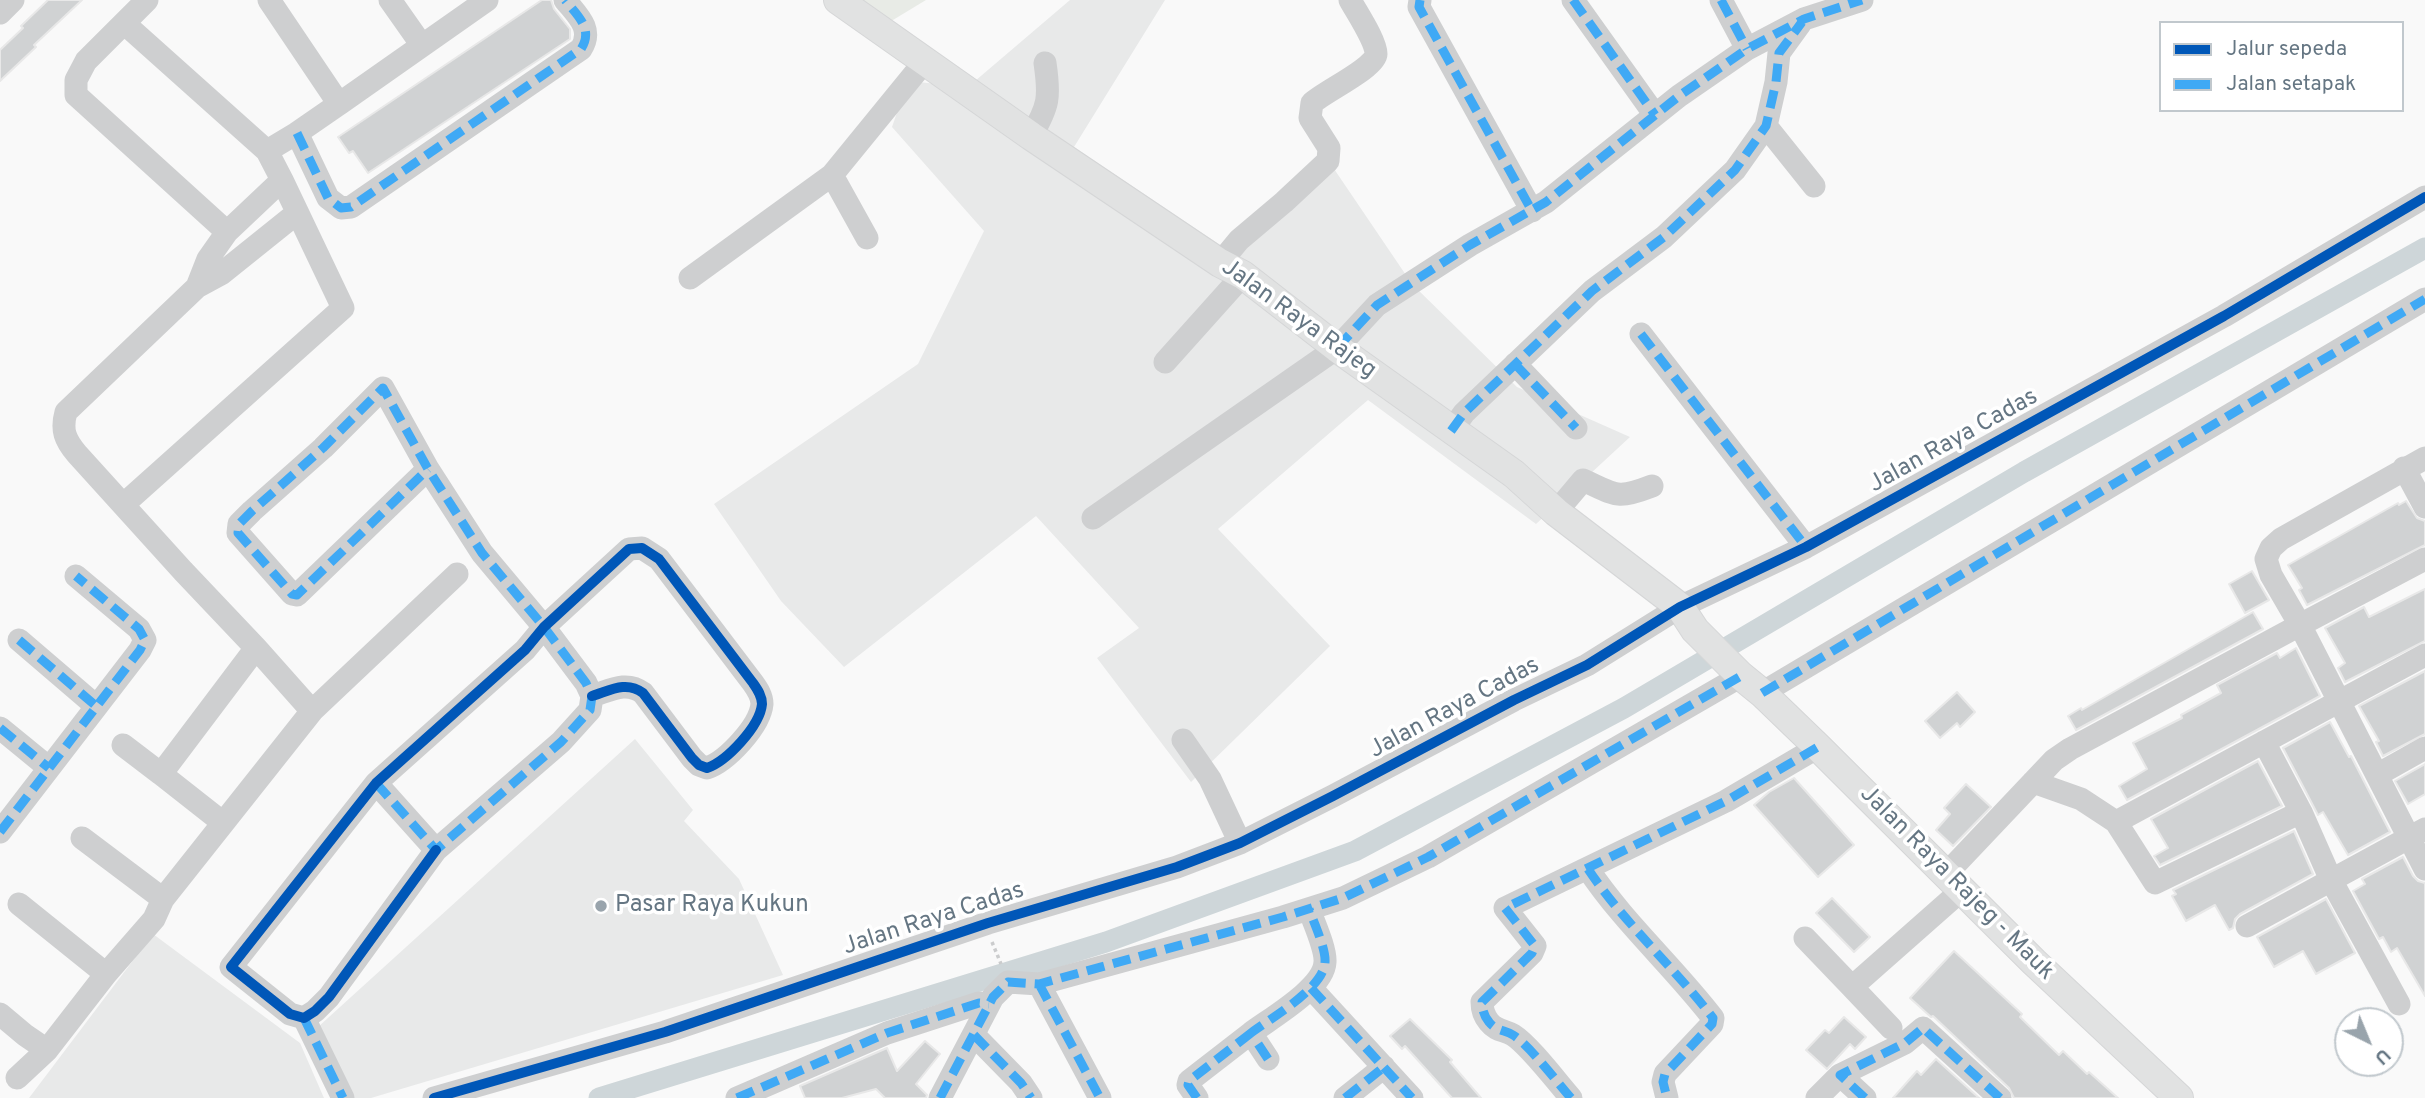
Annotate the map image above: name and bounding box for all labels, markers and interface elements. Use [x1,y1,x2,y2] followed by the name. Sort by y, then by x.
[2159,21,2404,112] legend
[2226,36,2347,63] text: Jalur sepeda
[2226,71,2356,98] text: Jalan setapak
[1215,254,1381,386] street label: Jalan Raya Rajeg
[1864,384,2044,500] street label: Jalan Raya Cadas
[1365,652,1545,766] street label: Jalan Raya Cadas
[1853,781,2059,987] street label: Jalan Raya Rajeg - Mauk
[840,877,1028,963] street label: Jalan Raya Cadas
[615,892,809,920] place label: Pasar Raya Kukun
[593,898,609,914] marker: Pasar Raya Kukun
[2334,1007,2404,1077] north arrow
[2369,1043,2395,1069] text: U

